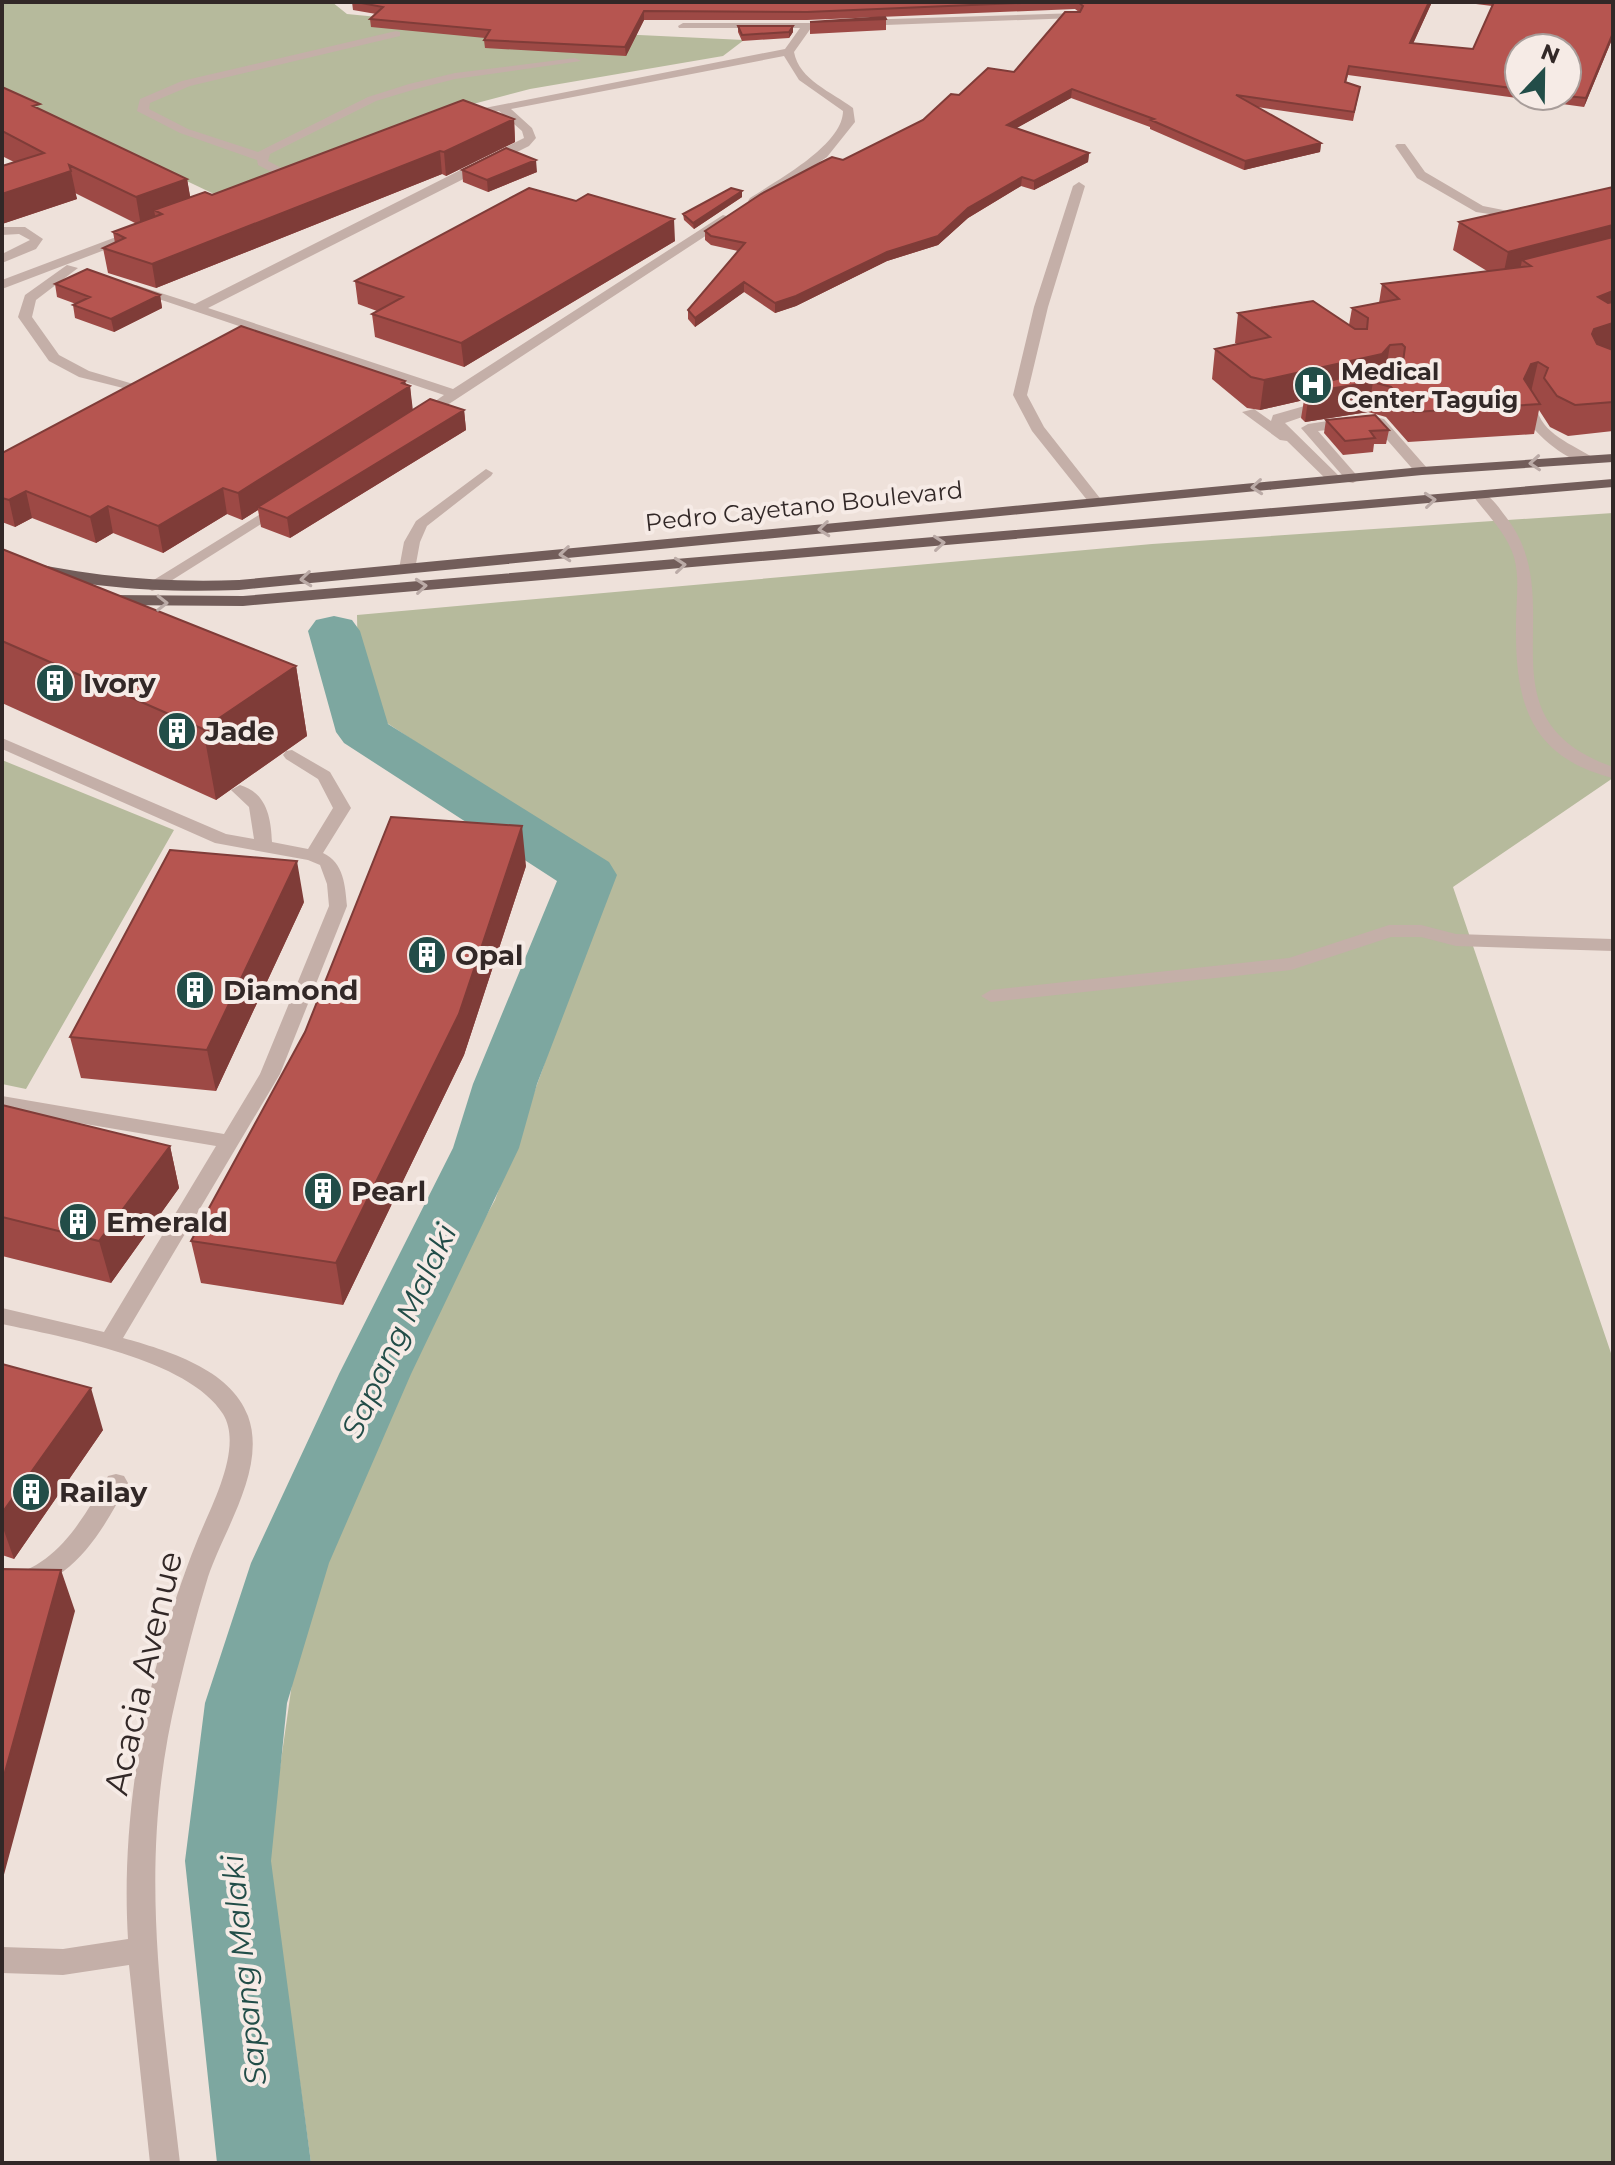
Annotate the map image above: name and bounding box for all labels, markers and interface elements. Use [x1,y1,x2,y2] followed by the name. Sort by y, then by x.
[1503,32,1583,112] north arrow
[1537,38,1564,70] text: N
[1341,357,1518,414] place label: Medical Center Taguig
[1292,364,1334,406] hospital icon: Medical Center Taguig
[1528,454,1541,471] one-way arrow
[644,475,964,537] street label: Pedro Cayetano Boulevard
[1250,479,1263,496] one-way arrow
[1424,492,1437,509] one-way arrow
[817,520,830,537] one-way arrow
[933,535,946,552] one-way arrow
[558,545,571,562] one-way arrow
[674,557,687,574] one-way arrow
[299,570,312,587] one-way arrow
[415,578,428,595] one-way arrow
[156,594,169,612] one-way arrow
[34,662,76,704] building icon: Ivory
[83,666,156,700] place label: Ivory
[156,710,198,752] building icon: Jade
[204,714,275,748] place label: Jade
[406,934,448,976] building icon: Opal
[455,938,523,972] place label: Opal
[174,969,216,1011] building icon: Diamond
[223,973,359,1007] place label: Diamond
[302,1170,344,1212] building icon: Pearl
[351,1174,426,1208] place label: Pearl
[57,1201,99,1243] building icon: Emerald
[106,1205,228,1239] place label: Emerald
[333,1217,465,1444] water label: Sapang Malaki
[10,1471,52,1513] building icon: Railay
[59,1475,148,1509] place label: Railay
[95,1547,191,1799] street label: Acacia Avenue
[213,1852,274,2087] water label: Sapang Malaki

